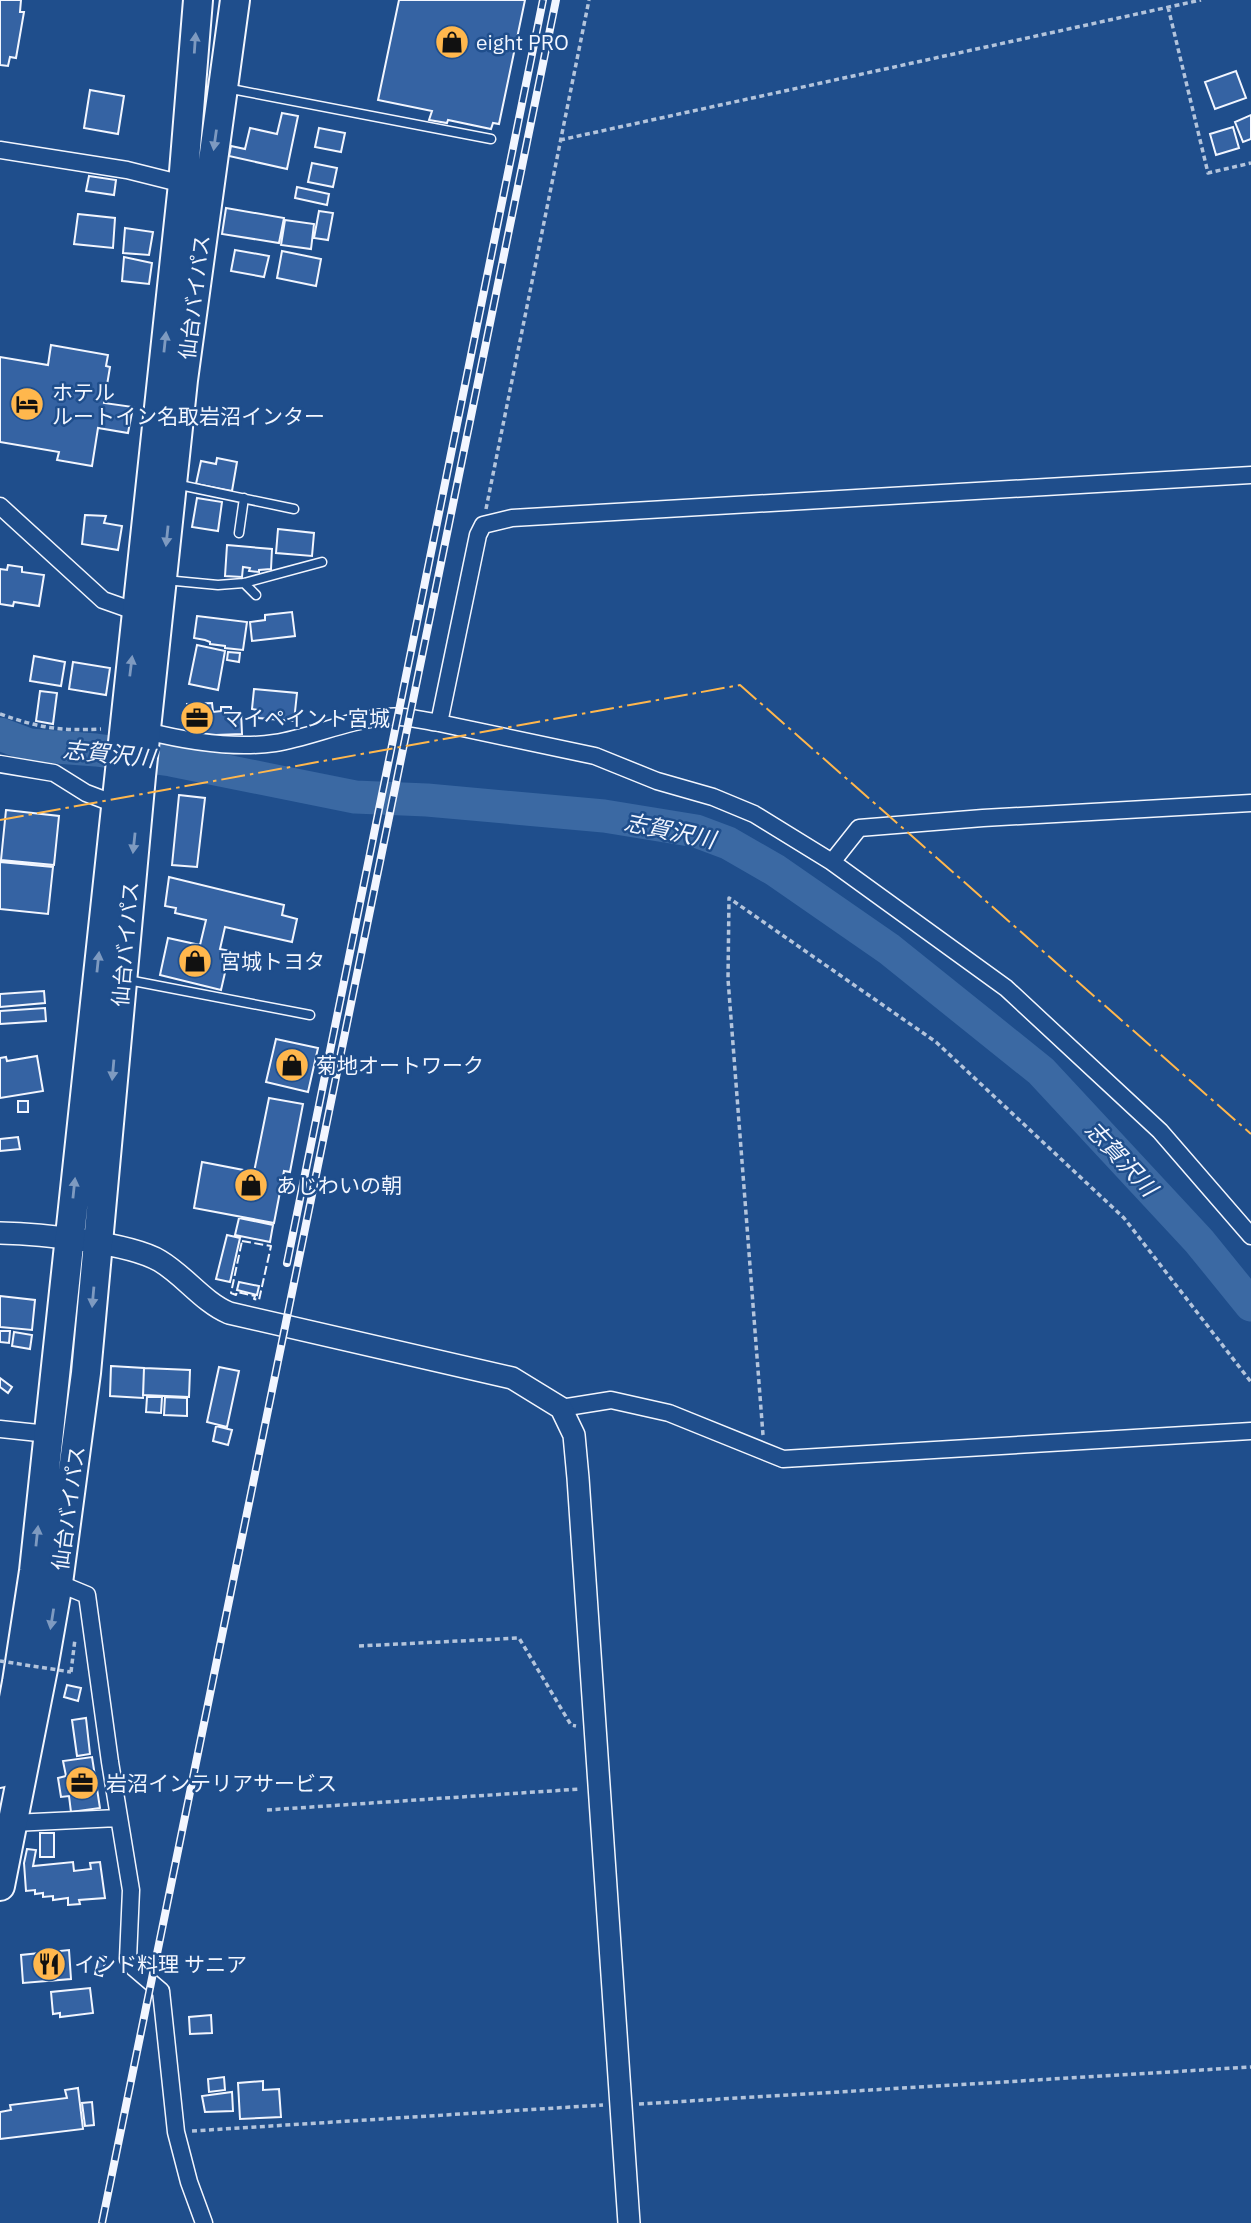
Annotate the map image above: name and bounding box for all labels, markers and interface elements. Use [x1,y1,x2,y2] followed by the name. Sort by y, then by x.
[433,23,471,61] shop icon: eight PRO
[476,28,569,56] place label: eight PRO
[190,32,201,54] one-way arrow
[209,129,220,151] one-way arrow
[172,233,216,361] street label: 仙台バイパス
[160,331,171,353] one-way arrow
[52,378,325,430] place label: ホテル ルートイン名取岩沼インター
[8,385,46,423] hotel icon: ホテル ルートイン名取岩沼インター
[161,526,172,548] one-way arrow
[126,655,137,677] one-way arrow
[178,699,216,737] office icon: マイペイント宮城
[222,704,390,732] place label: マイペイント宮城
[62,733,159,773] water label: 志賀沢川
[622,806,721,855] water label: 志賀沢川
[129,833,140,855] one-way arrow
[106,880,144,1008] street label: 仙台バイパス
[176,942,214,980] shop icon: 宮城トヨタ
[220,947,325,975] place label: 宮城トヨタ
[93,950,104,972] one-way arrow
[273,1046,311,1084] shop icon: 菊地オートワーク
[316,1051,484,1079] place label: 菊地オートワーク
[107,1059,118,1081] one-way arrow
[1080,1114,1166,1204] water label: 志賀沢川
[232,1166,270,1204] shop icon: あじわいの朝
[276,1171,402,1199] place label: あじわいの朝
[69,1177,80,1199] one-way arrow
[87,1286,98,1308] one-way arrow
[45,1444,91,1572] street label: 仙台バイパス
[32,1525,43,1547] one-way arrow
[46,1608,57,1630] one-way arrow
[63,1764,101,1802] office icon: 岩沼インテリアサービス
[106,1769,337,1797] place label: 岩沼インテリアサービス
[30,1945,68,1983] restaurant icon: インド料理 サニア
[74,1950,247,1978] place label: インド料理 サニア

